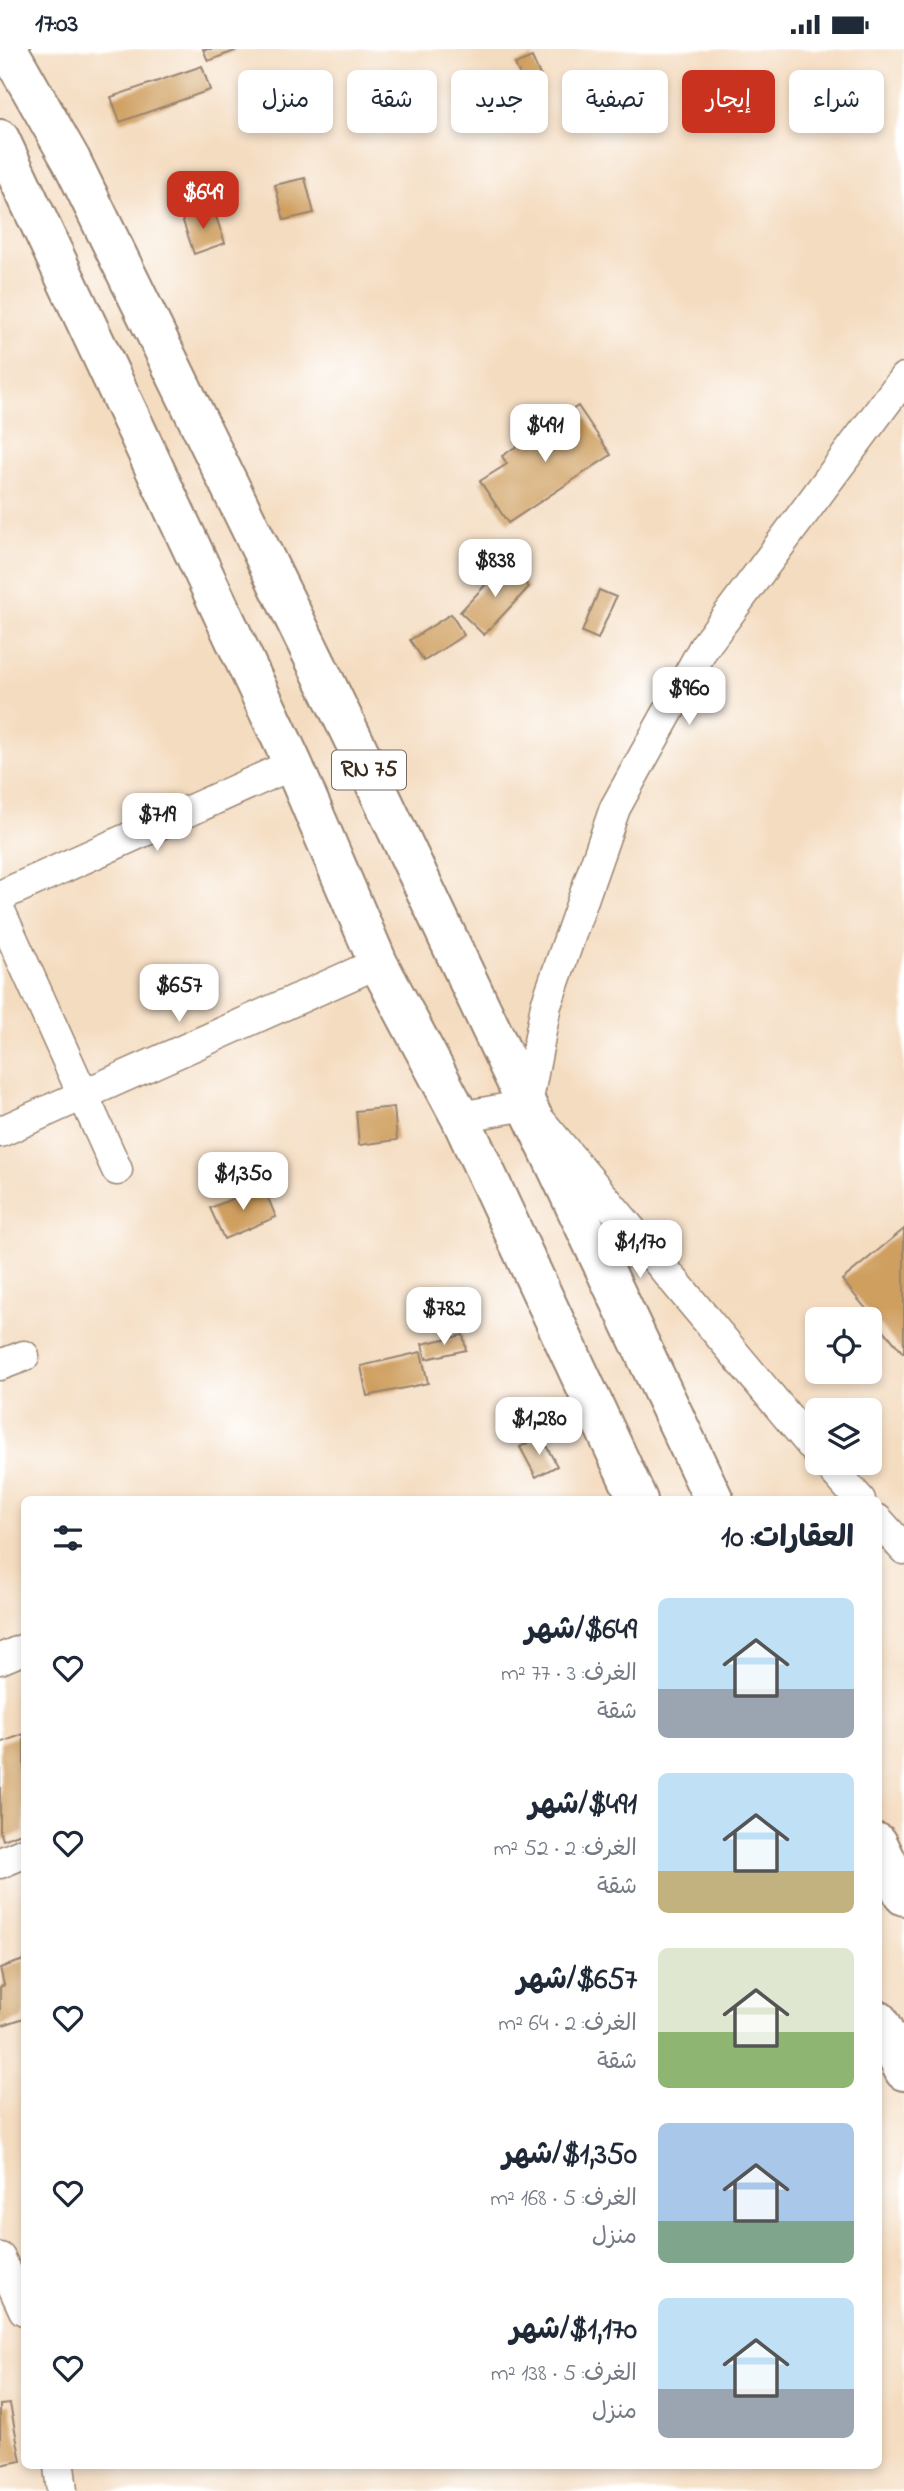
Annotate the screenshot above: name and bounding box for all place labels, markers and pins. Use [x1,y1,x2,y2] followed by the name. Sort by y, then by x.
[162,171,244,231] pin: $649
[504,405,586,464] pin: $491
[454,539,536,599] pin: $838
[648,667,730,727] pin: $960
[116,793,198,853] pin: $719
[138,965,220,1024] pin: $657
[186,1153,300,1212] pin: $1,350
[583,1221,697,1280] pin: $1,170
[403,1287,485,1347] pin: $782
[482,1397,596,1457] pin: $1,280

